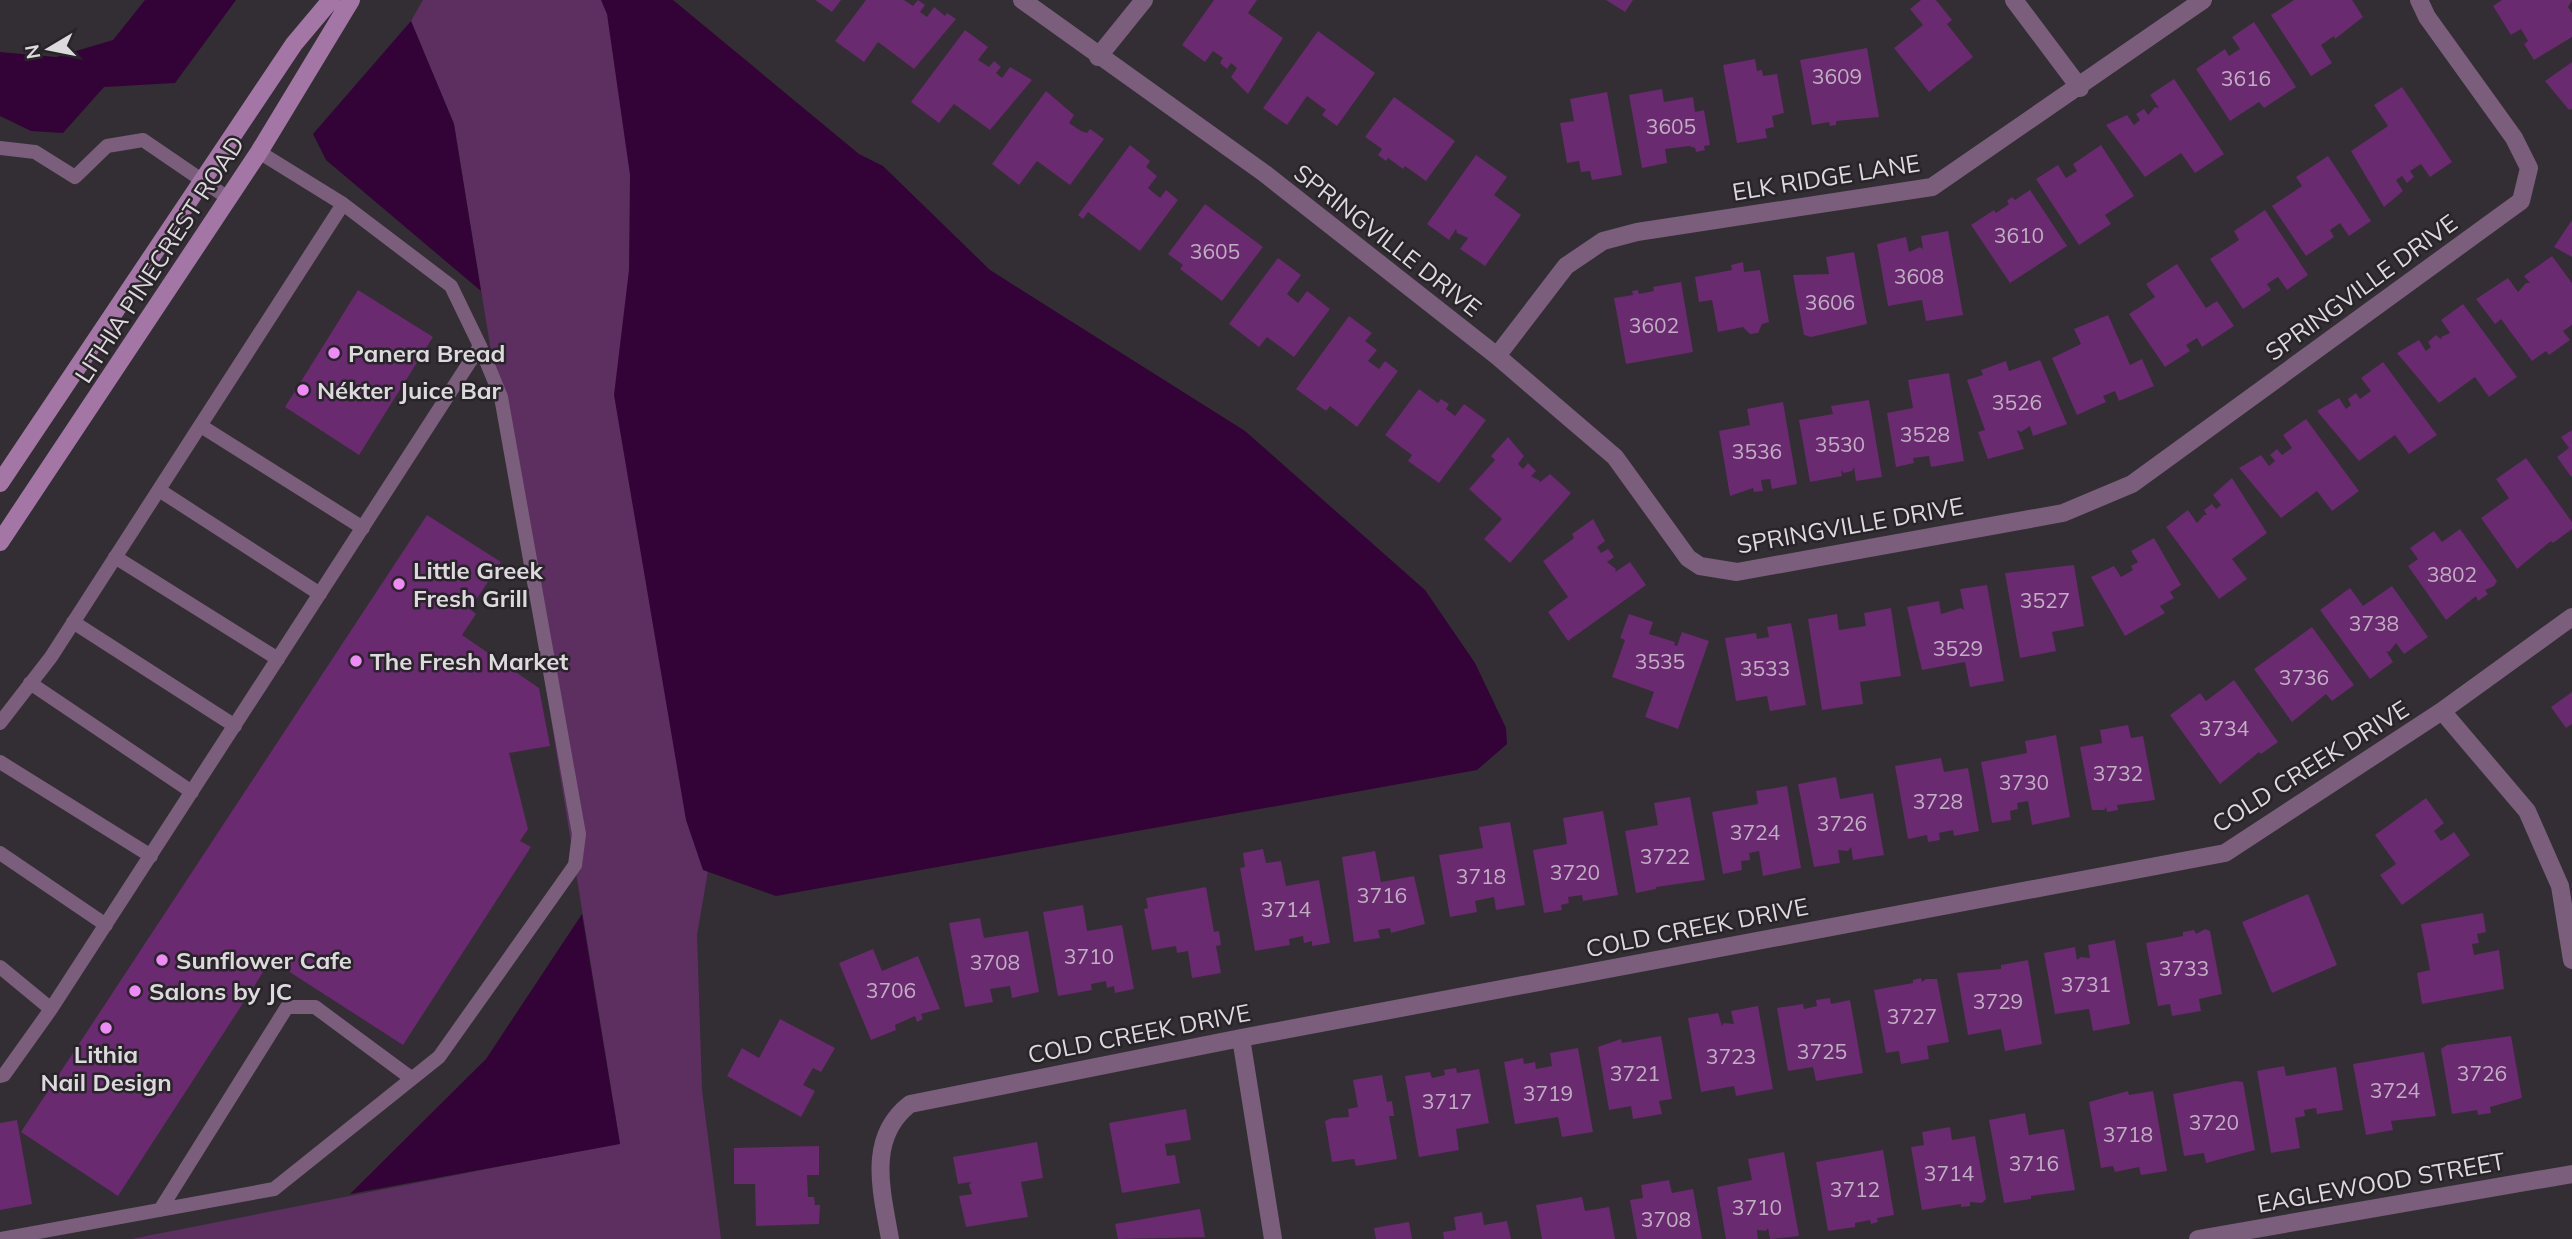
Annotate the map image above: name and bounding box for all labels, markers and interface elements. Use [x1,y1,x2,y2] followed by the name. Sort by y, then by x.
[14,14,84,84] north arrow
[19,43,45,61] text: N
[1812,63,1862,89] house number: 3609
[2221,65,2271,91] house number: 3616
[1646,113,1696,139] house number: 3605
[68,130,250,388] street label: LITHIA PINECREST ROAD
[1730,147,1922,207] street label: ELK RIDGE LANE
[1288,157,1488,323] street label: SPRINGVILLE DRIVE
[2259,207,2463,367] street label: SPRINGVILLE DRIVE
[1994,222,2044,248] house number: 3610
[1190,238,1240,264] house number: 3605
[1894,263,1944,289] house number: 3608
[1805,289,1855,315] house number: 3606
[1629,312,1679,338] house number: 3602
[348,338,505,368] place label: Panera Bread
[326,345,342,361] marker: Panera Bread
[317,375,502,405] place label: Nékter Juice Bar
[295,382,311,398] marker: Nékter Juice Bar
[1992,389,2042,415] house number: 3526
[1900,421,1950,447] house number: 3528
[1815,431,1865,457] house number: 3530
[1732,438,1782,464] house number: 3536
[1734,490,1966,560] street label: SPRINGVILLE DRIVE
[413,555,544,613] place label: Little Greek Fresh Grill
[2427,561,2477,587] house number: 3802
[391,576,407,592] marker: Little Greek Fresh Grill
[2020,587,2070,613] house number: 3527
[2349,610,2399,636] house number: 3738
[1933,635,1983,661] house number: 3529
[370,646,568,676] place label: The Fresh Market
[1635,648,1685,674] house number: 3535
[348,653,364,669] marker: The Fresh Market
[1740,655,1790,681] house number: 3533
[2279,664,2329,690] house number: 3736
[2206,693,2414,839] street label: COLD CREEK DRIVE
[2199,715,2250,741] house number: 3734
[2093,760,2143,786] house number: 3732
[1999,769,2049,795] house number: 3730
[1913,788,1963,814] house number: 3728
[1817,810,1867,836] house number: 3726
[1730,819,1781,845] house number: 3724
[1640,843,1690,869] house number: 3722
[1550,859,1600,885] house number: 3720
[1456,863,1506,889] house number: 3718
[1357,882,1407,908] house number: 3716
[1583,891,1811,963] street label: COLD CREEK DRIVE
[1261,896,1312,922] house number: 3714
[1064,943,1114,969] house number: 3710
[176,945,352,975] place label: Sunflower Cafe
[970,949,1020,975] house number: 3708
[154,952,170,968] marker: Sunflower Cafe
[2159,955,2209,981] house number: 3733
[2061,971,2111,997] house number: 3731
[149,976,292,1006] place label: Salons by JC
[866,977,916,1003] house number: 3706
[127,983,143,999] marker: Salons by JC
[1973,988,2023,1014] house number: 3729
[1025,997,1253,1069] street label: COLD CREEK DRIVE
[1887,1003,1937,1029] house number: 3727
[98,1020,114,1036] marker: Lithia Nail Design
[1797,1038,1847,1064] house number: 3725
[40,1039,172,1097] place label: Lithia Nail Design
[1706,1043,1756,1069] house number: 3723
[1610,1060,1660,1086] house number: 3721
[2457,1060,2507,1086] house number: 3726
[2370,1077,2421,1103] house number: 3724
[1523,1080,1573,1106] house number: 3719
[1422,1088,1472,1114] house number: 3717
[2189,1109,2239,1135] house number: 3720
[2103,1121,2153,1147] house number: 3718
[2255,1145,2508,1219] street label: EAGLEWOOD STREET
[2009,1150,2059,1176] house number: 3716
[1924,1160,1975,1186] house number: 3714
[1830,1176,1880,1202] house number: 3712
[1732,1194,1782,1220] house number: 3710
[1641,1206,1691,1232] house number: 3708

